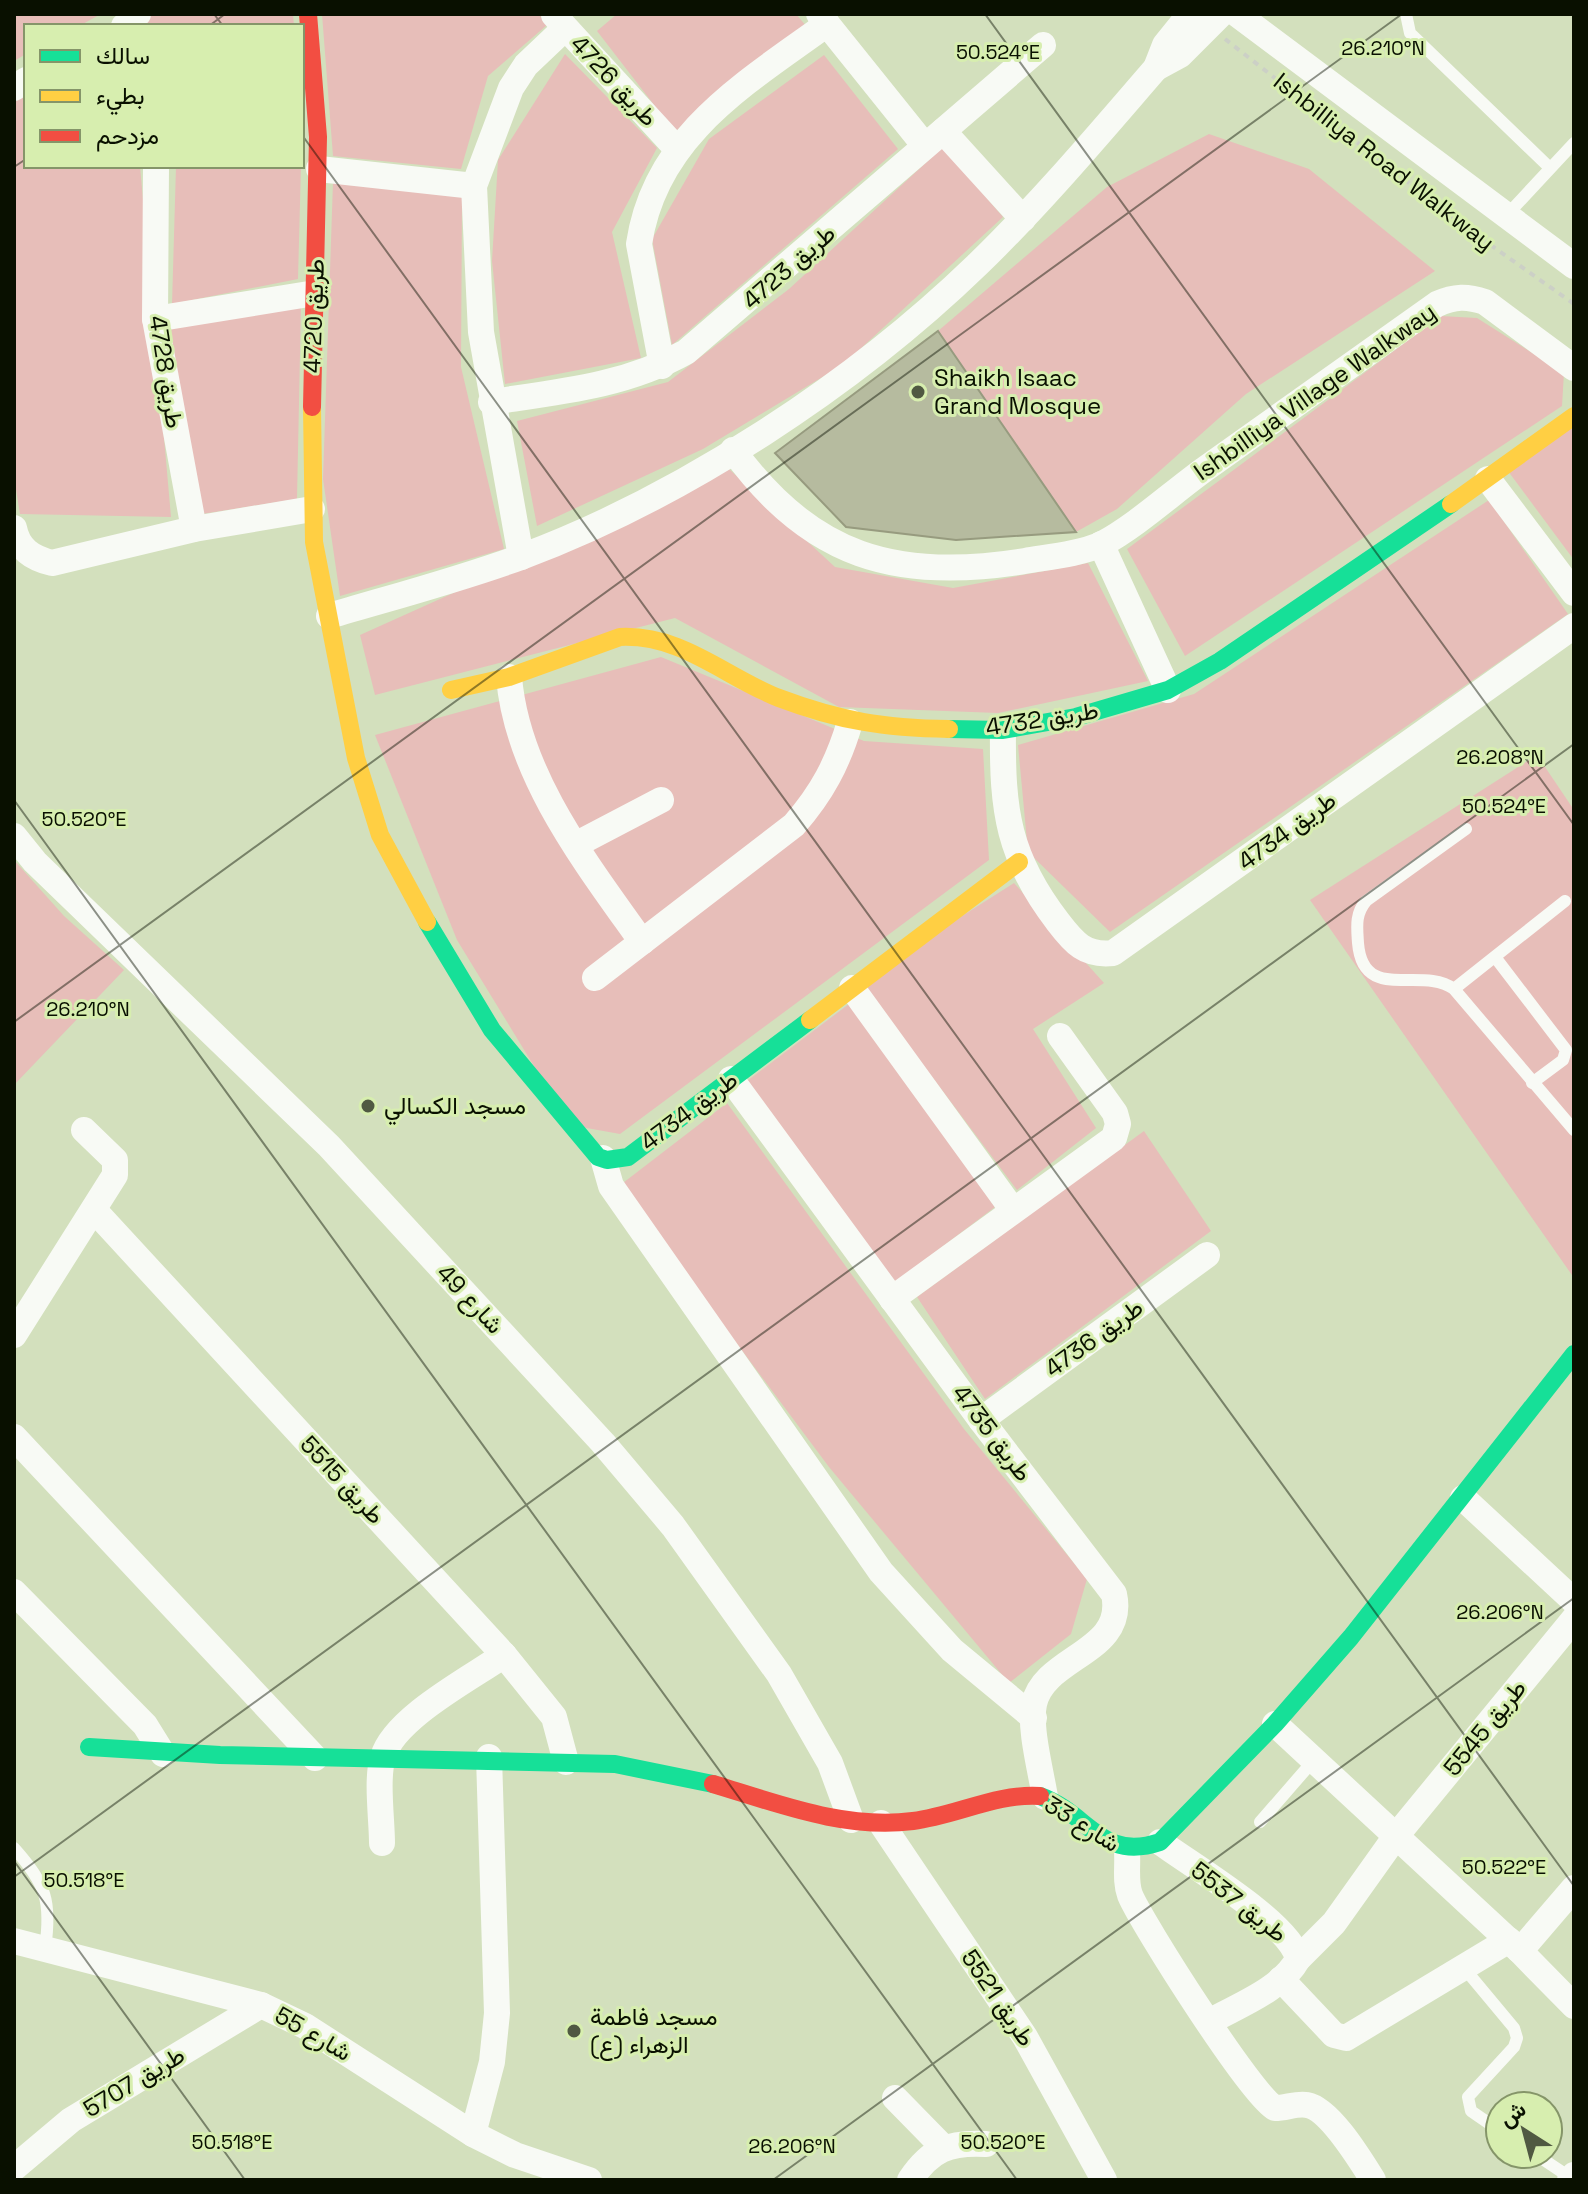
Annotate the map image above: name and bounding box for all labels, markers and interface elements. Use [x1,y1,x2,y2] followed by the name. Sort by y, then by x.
[24,24,304,168] legend
[564,28,664,133] street label: طريق 4726
[1341,35,1425,61] text: 26.210°N
[956,39,1040,65] text: 50.524°E
[96,40,150,71] text: سالك
[1267,66,1501,258] street label: Ishbilliya Road Walkway
[96,80,145,115] text: بطيء
[96,120,159,152] text: مزدحم
[736,218,842,316] street label: طريق 4723
[296,258,331,374] street label: طريق 4720
[1188,296,1442,487] street label: Ishbilliya Village Walkway
[142,313,191,431] street label: طريق 4728
[934,362,1101,421] place label: Shaikh Isaac Grand Mosque
[909,383,927,401] marker: Shaikh Isaac Grand Mosque
[983,694,1101,743] street label: طريق 4732
[1456,744,1544,770] text: 26.208°N
[1231,784,1342,877] street label: طريق 4734
[1462,793,1546,819] text: 50.524°E
[41,806,127,832] text: 50.520°E
[46,996,130,1022] text: 26.210°N
[634,1064,744,1157] street label: طريق 4734
[384,1090,526,1125] place label: مسجد الكسالي
[359,1097,377,1115] marker: مسجد الكسالي
[430,1257,510,1341] street label: شارع 49
[1038,1292,1149,1384] street label: طريق 4736
[946,1378,1039,1487] street label: طريق 4735
[294,1429,391,1530] street label: طريق 5515
[1456,1599,1544,1625] text: 26.206°N
[1436,1673,1533,1782] street label: طريق 5545
[1038,1788,1126,1860] street label: شارع 33
[1185,1854,1294,1949] street label: طريق 5537
[1462,1854,1546,1880] text: 50.522°E
[44,1867,124,1893] text: 50.518°E
[955,1943,1042,2052] street label: طريق 5521
[269,1999,357,2069] street label: شارع 55
[590,2001,717,2061] place label: مسجد فاطمة الزهراء (ع)
[565,2022,583,2040] marker: مسجد فاطمة الزهراء (ع)
[77,2039,190,2124] street label: طريق 5707
[1484,2090,1564,2170] north arrow
[1493,2095,1531,2133] text: ش
[192,2129,272,2155] text: 50.518°E
[960,2129,1046,2155] text: 50.520°E
[748,2133,836,2159] text: 26.206°N

